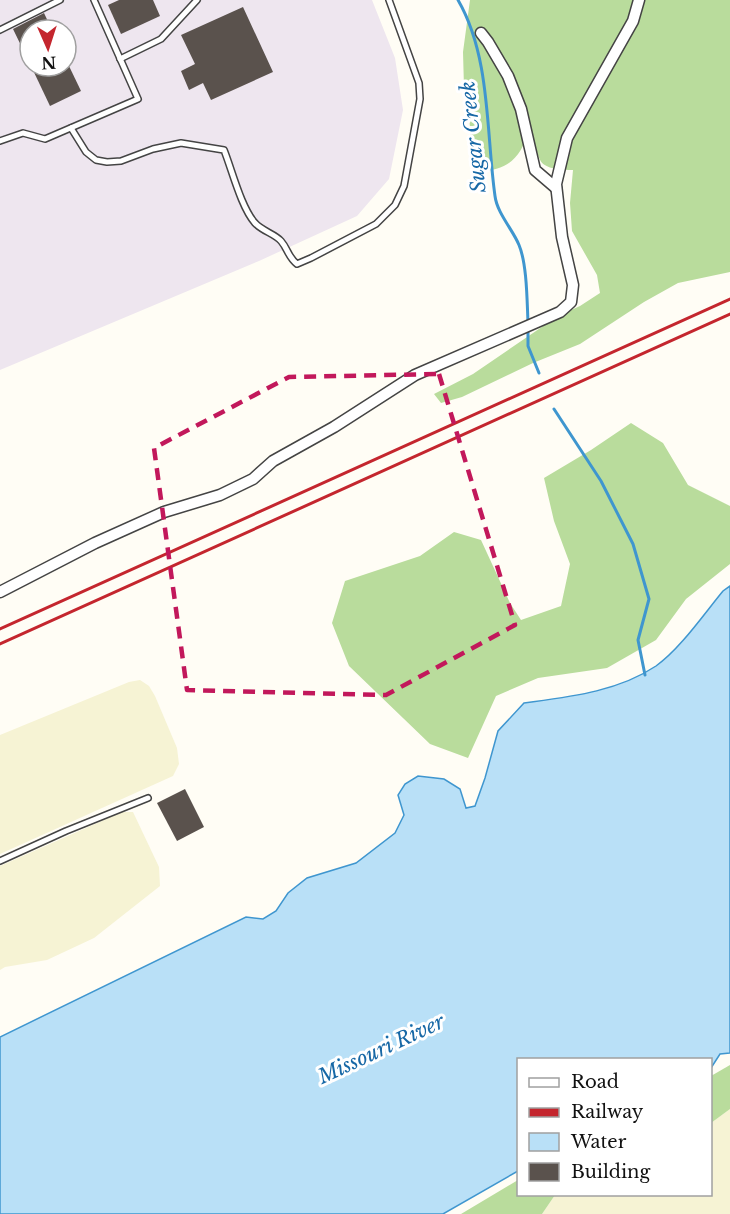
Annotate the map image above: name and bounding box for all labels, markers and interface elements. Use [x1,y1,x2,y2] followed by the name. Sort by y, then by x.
[18,18,78,78] north arrow
[41,53,57,73] text: N
[455,80,491,194] water label: Sugar Creek
[313,1009,449,1089] water label: Missouri River
[517,1058,712,1196] legend
[571,1071,619,1093] text: Road
[571,1101,644,1123] text: Railway
[570,1131,627,1153] text: Water
[571,1161,650,1183] text: Building

